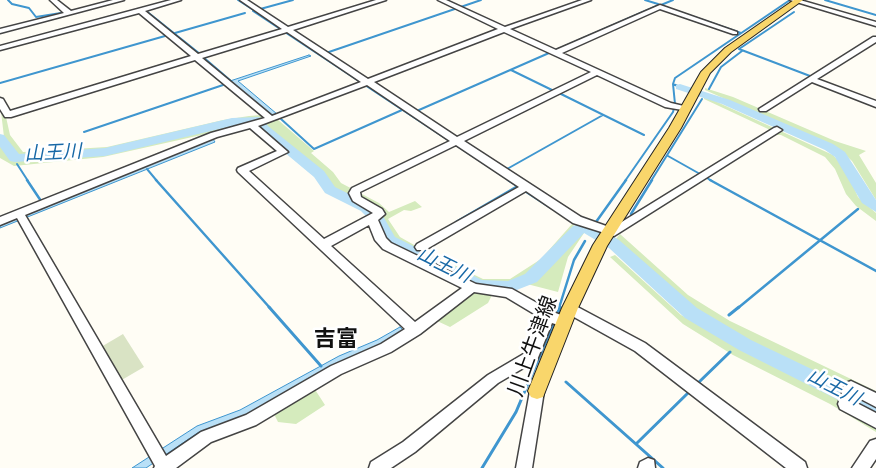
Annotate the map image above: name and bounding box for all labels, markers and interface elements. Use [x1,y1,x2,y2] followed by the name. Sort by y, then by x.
[24,142,82,168] water label: 山王川
[412,244,474,290] water label: 山王川
[505,293,565,401] street label: 川上牛津線
[314,329,358,355] district label: 吉富
[802,366,864,412] water label: 山王川

